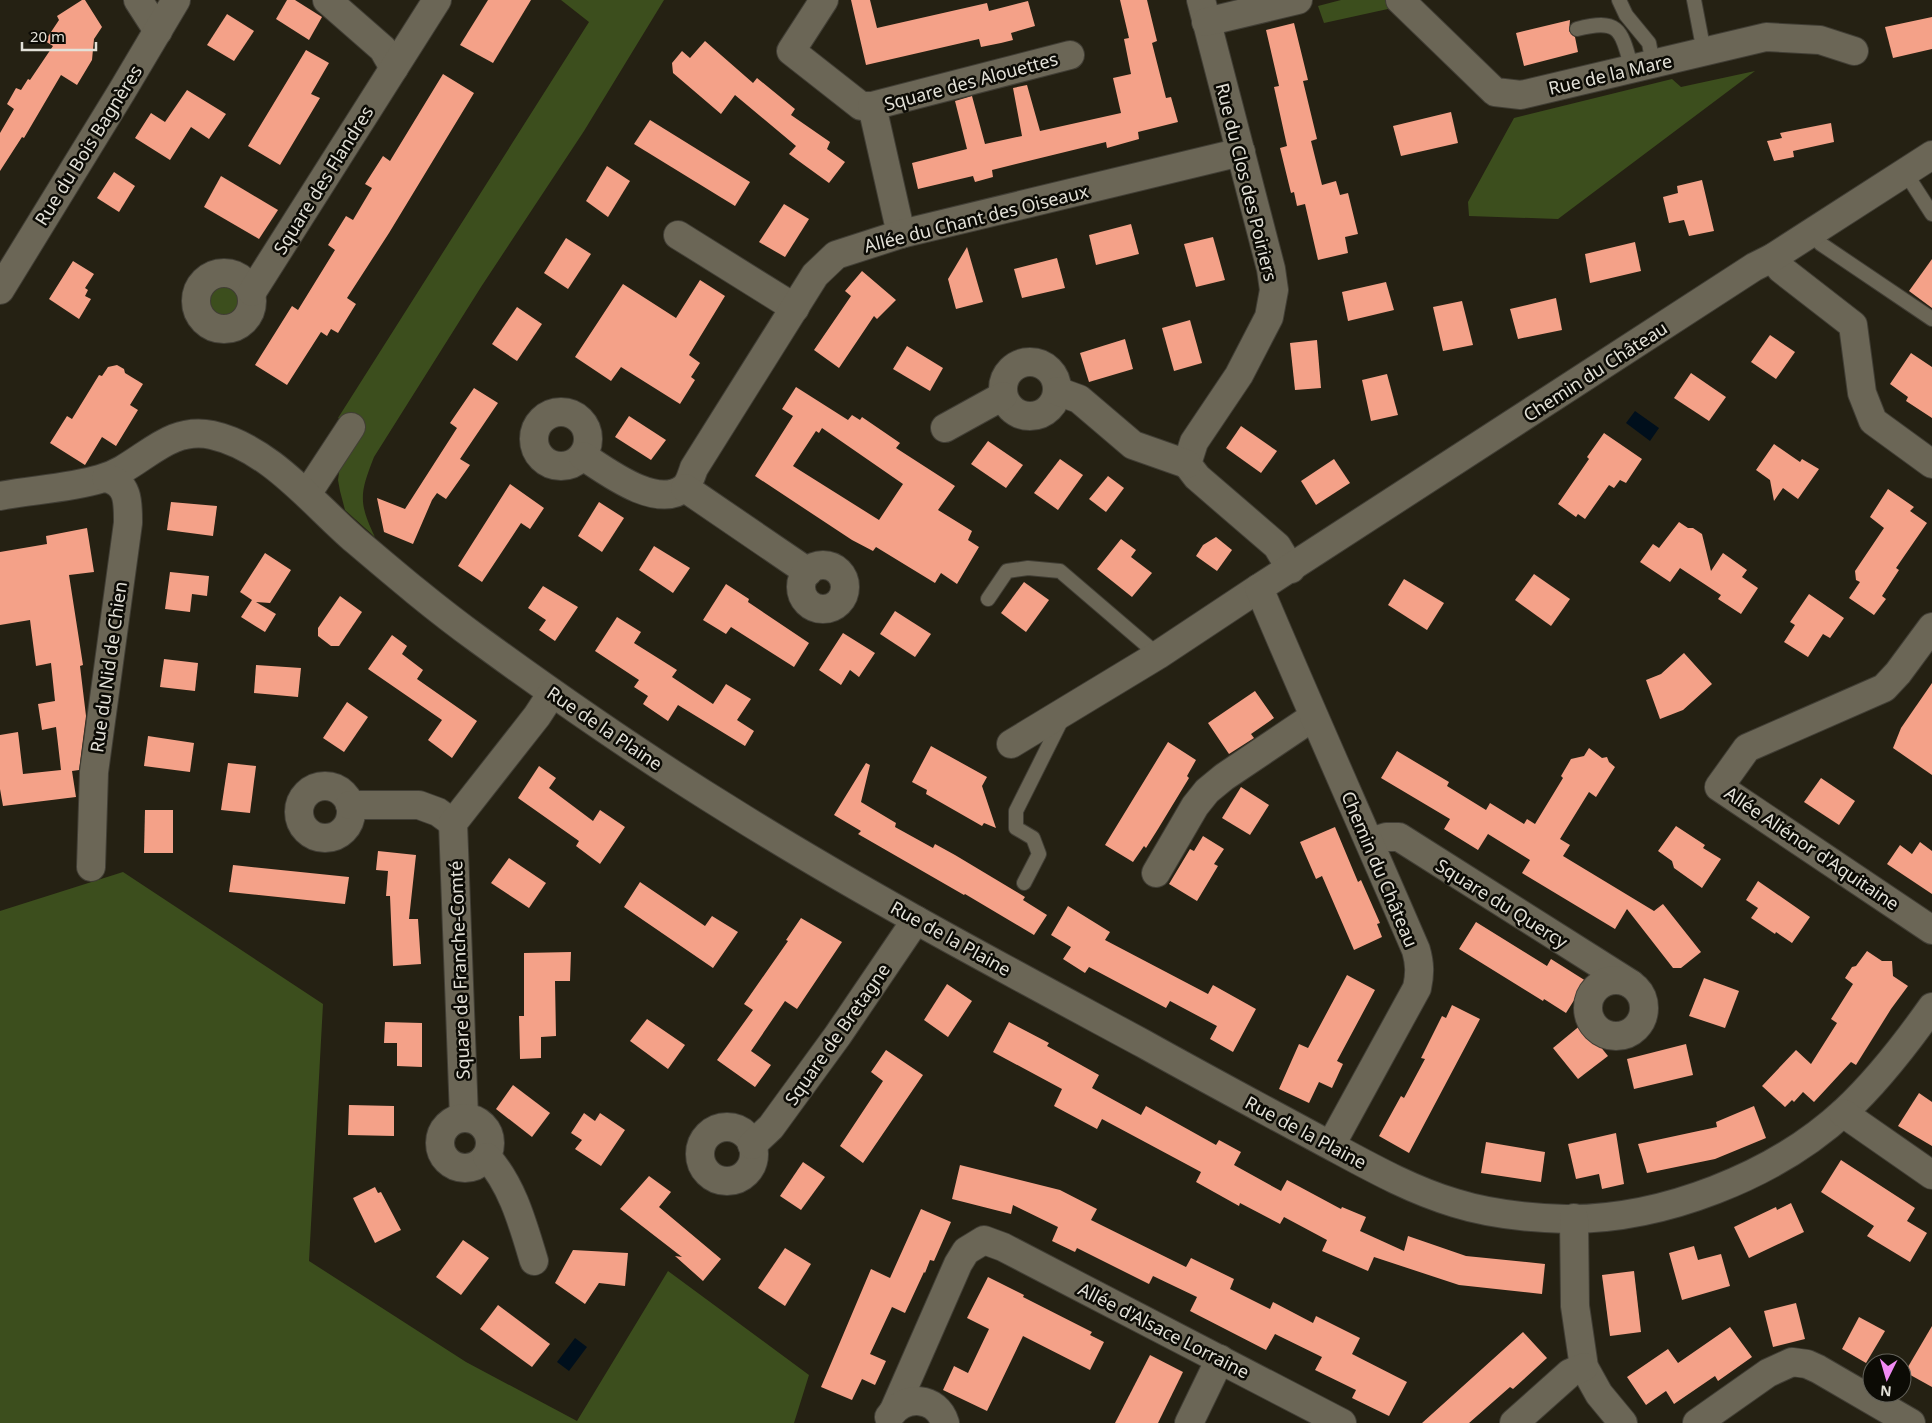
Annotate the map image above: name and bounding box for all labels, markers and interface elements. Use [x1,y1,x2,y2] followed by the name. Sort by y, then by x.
[22,20,96,52] scale bar
[30,26,65,46] text: 20 m
[882,46,1060,116] street label: Square des Alouettes
[1546,48,1674,100] street label: Rue de la Mare
[29,60,147,230] street label: Rue du Bois Bagnères
[1211,80,1283,284] street label: Rue du Clos des Poiriers
[268,101,378,259] street label: Square des Flandres
[861,178,1091,258] street label: Allée du Chant des Oiseaux
[1518,315,1672,427] street label: Chemin du Château
[84,580,132,754] street label: Rue du Nid de Chien
[543,681,667,775] street label: Rue de la Plaine
[1720,781,1904,915] street label: Allée Aliénor d'Aquitaine
[1336,787,1424,951] street label: Chemin du Château
[1432,853,1573,954] street label: Square du Quercy
[443,860,475,1080] street label: Square de Franche-Comté
[887,895,1015,981] street label: Rue de la Plaine
[779,958,895,1110] street label: Square de Bretagne
[1241,1090,1371,1174] street label: Rue de la Plaine
[1074,1276,1254,1384] street label: Allée d'Alsace Lorraine
[1862,1353,1912,1403] north arrow
[1879,1381,1892,1401] text: N

